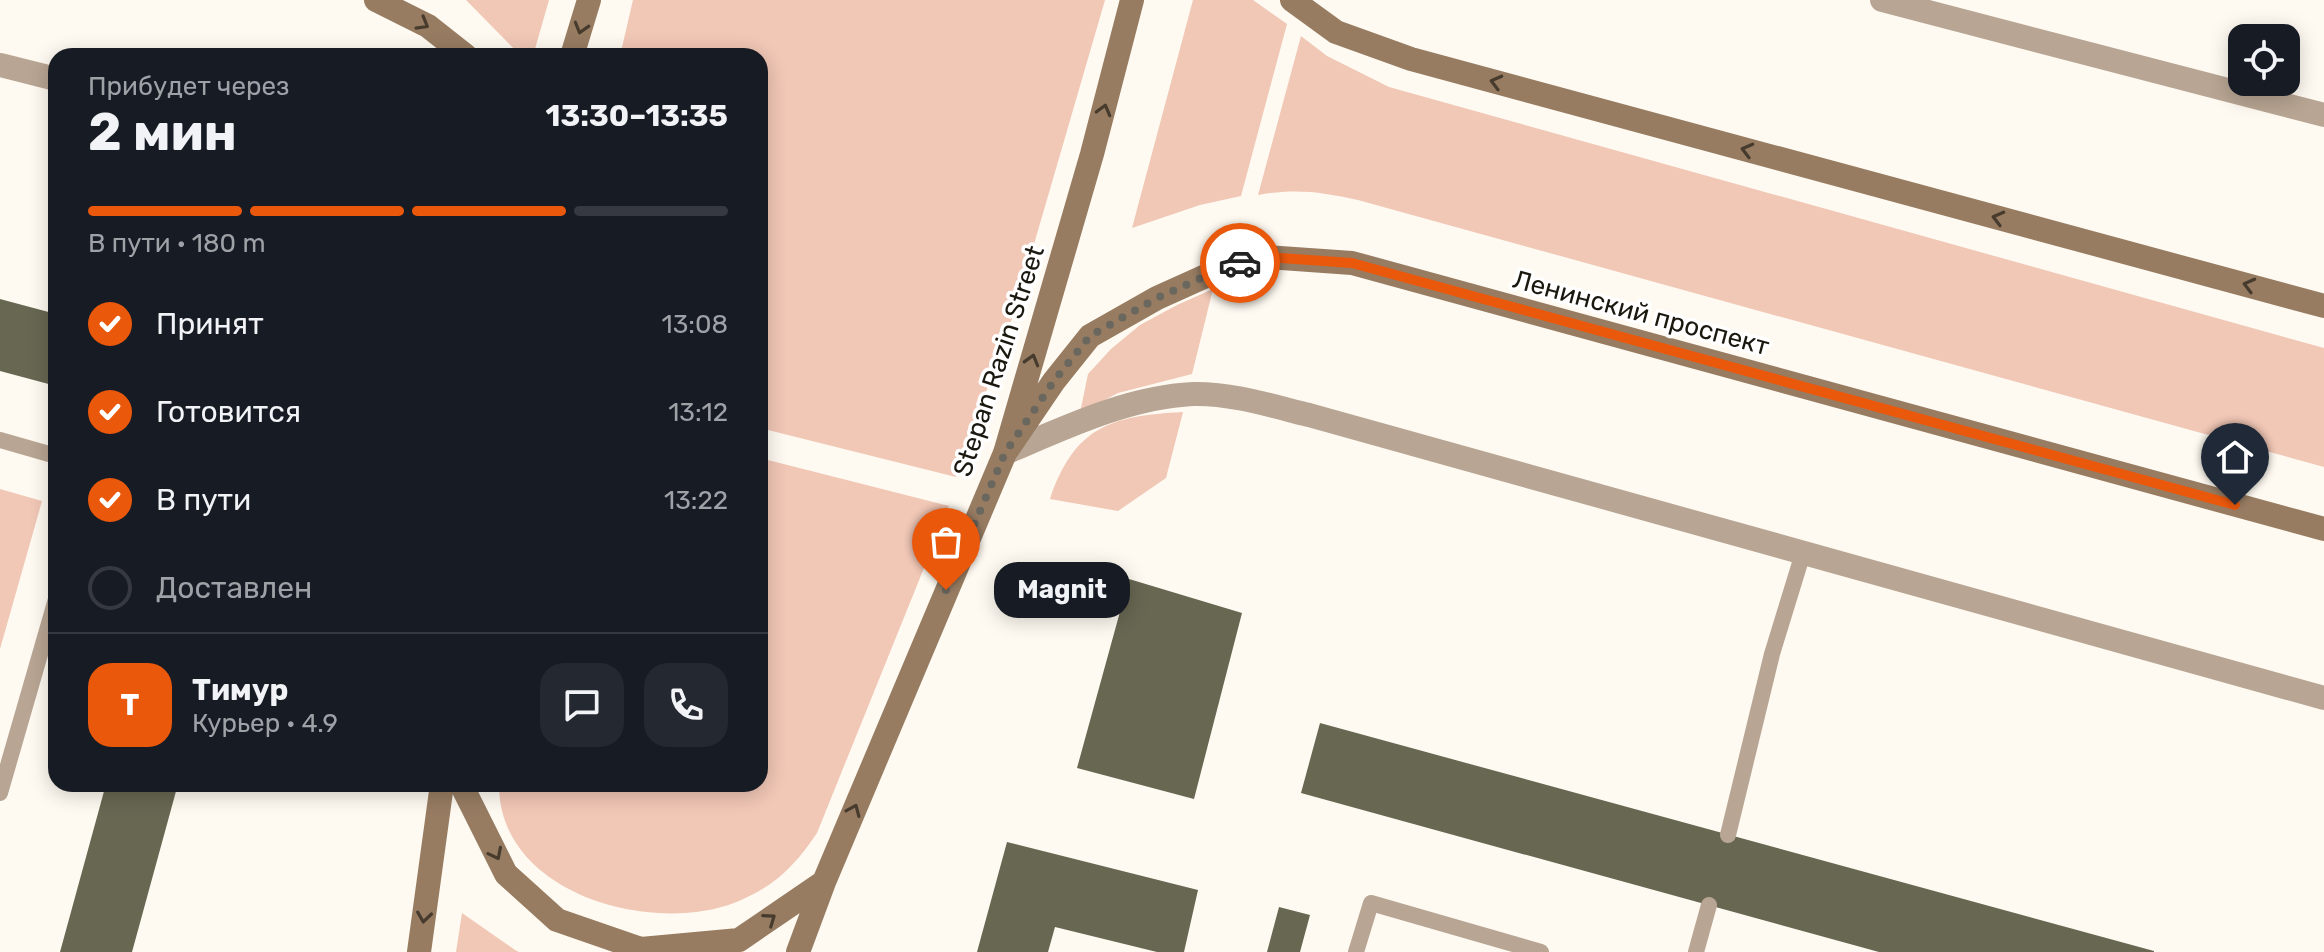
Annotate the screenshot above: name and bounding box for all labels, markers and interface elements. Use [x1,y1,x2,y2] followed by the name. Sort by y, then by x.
[414,14,429,30] one-way arrow
[574,21,590,34] one-way arrow
[2228,24,2300,96] map controls
[2228,24,2300,96] button: locate
[88,71,289,102] text: Прибудет через
[1489,75,1503,92] one-way arrow
[546,98,728,134] text: 13:30–13:35
[88,101,237,163] text: 2 мин
[1094,104,1111,118] one-way arrow
[1740,143,1754,159] one-way arrow
[1991,210,2005,227] one-way arrow
[1200,223,1280,303] courier
[88,228,266,259] text: В пути · 180 m
[1218,241,1262,285] icon: car
[947,242,1051,480] street label: Stepan Razin Street
[1509,264,1773,362] street label: Ленинский проспект
[2242,278,2256,295] one-way arrow
[88,302,132,346] icon: check
[156,306,264,342] text: Принят
[662,309,728,340] text: 13:08
[1023,353,1039,367] one-way arrow
[88,390,132,434] icon: check
[156,394,301,430] text: Готовится
[668,397,728,428] text: 13:12
[2201,423,2269,505] pin
[2213,435,2257,479] icon: home
[88,478,132,522] icon: check
[156,482,251,518] text: В пути
[664,485,728,516] text: 13:22
[912,508,980,590] pin
[924,520,968,564] icon: bag
[994,562,1130,618] callout: Magnit
[156,570,312,606] text: Доставлен
[1017,574,1107,605] text: Magnit
[540,663,624,747] button: chat
[644,663,728,747] button: phone
[192,672,288,708] text: Тимур
[121,687,139,723] text: Т
[192,708,338,739] text: Курьер · 4.9
[845,804,861,818] one-way arrow
[486,845,502,860] one-way arrow
[416,910,433,924] one-way arrow
[761,914,776,929] one-way arrow

